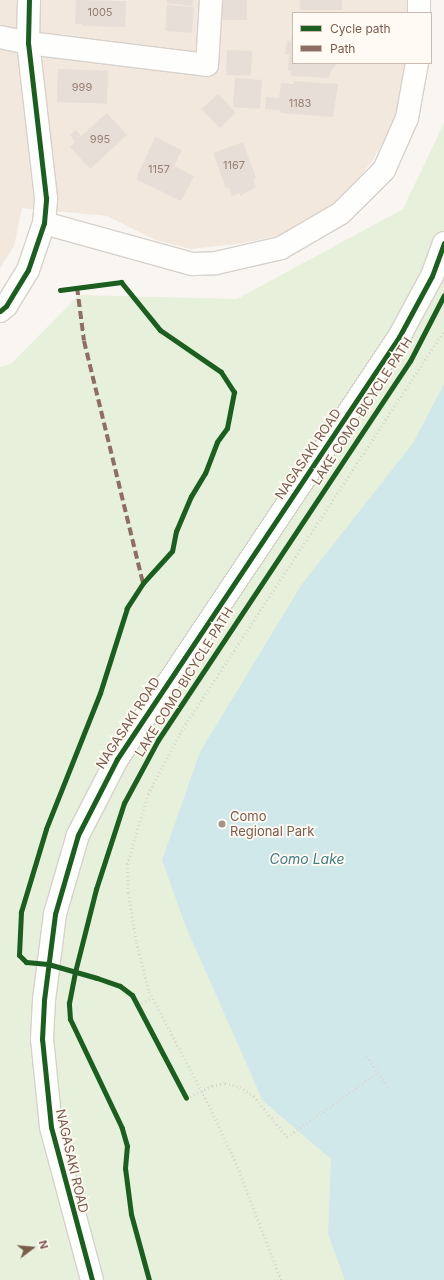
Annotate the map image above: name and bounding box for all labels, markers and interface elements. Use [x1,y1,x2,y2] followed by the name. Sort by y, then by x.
[87,5,113,19] house number: 1005
[292,12,432,64] legend
[330,21,391,36] text: Cycle path
[330,41,355,56] text: Path
[72,80,92,94] house number: 999
[289,96,311,110] house number: 1183
[90,132,110,146] house number: 995
[223,158,245,172] house number: 1167
[148,162,170,176] house number: 1157
[308,334,416,488] street label: LAKE COMO BICYCLE PATH
[272,406,344,502] street label: NAGASAKI ROAD
[132,605,236,759] street label: LAKE COMO BICYCLE PATH
[93,674,163,772] street label: NAGASAKI ROAD
[230,809,314,840] place label: Como Regional Park
[217,819,227,829] marker: Como Regional Park
[269,851,345,867] water label: Como Lake
[52,1108,92,1214] street label: NAGASAKI ROAD
[12,1228,52,1268] north arrow
[36,1239,51,1251] text: N

